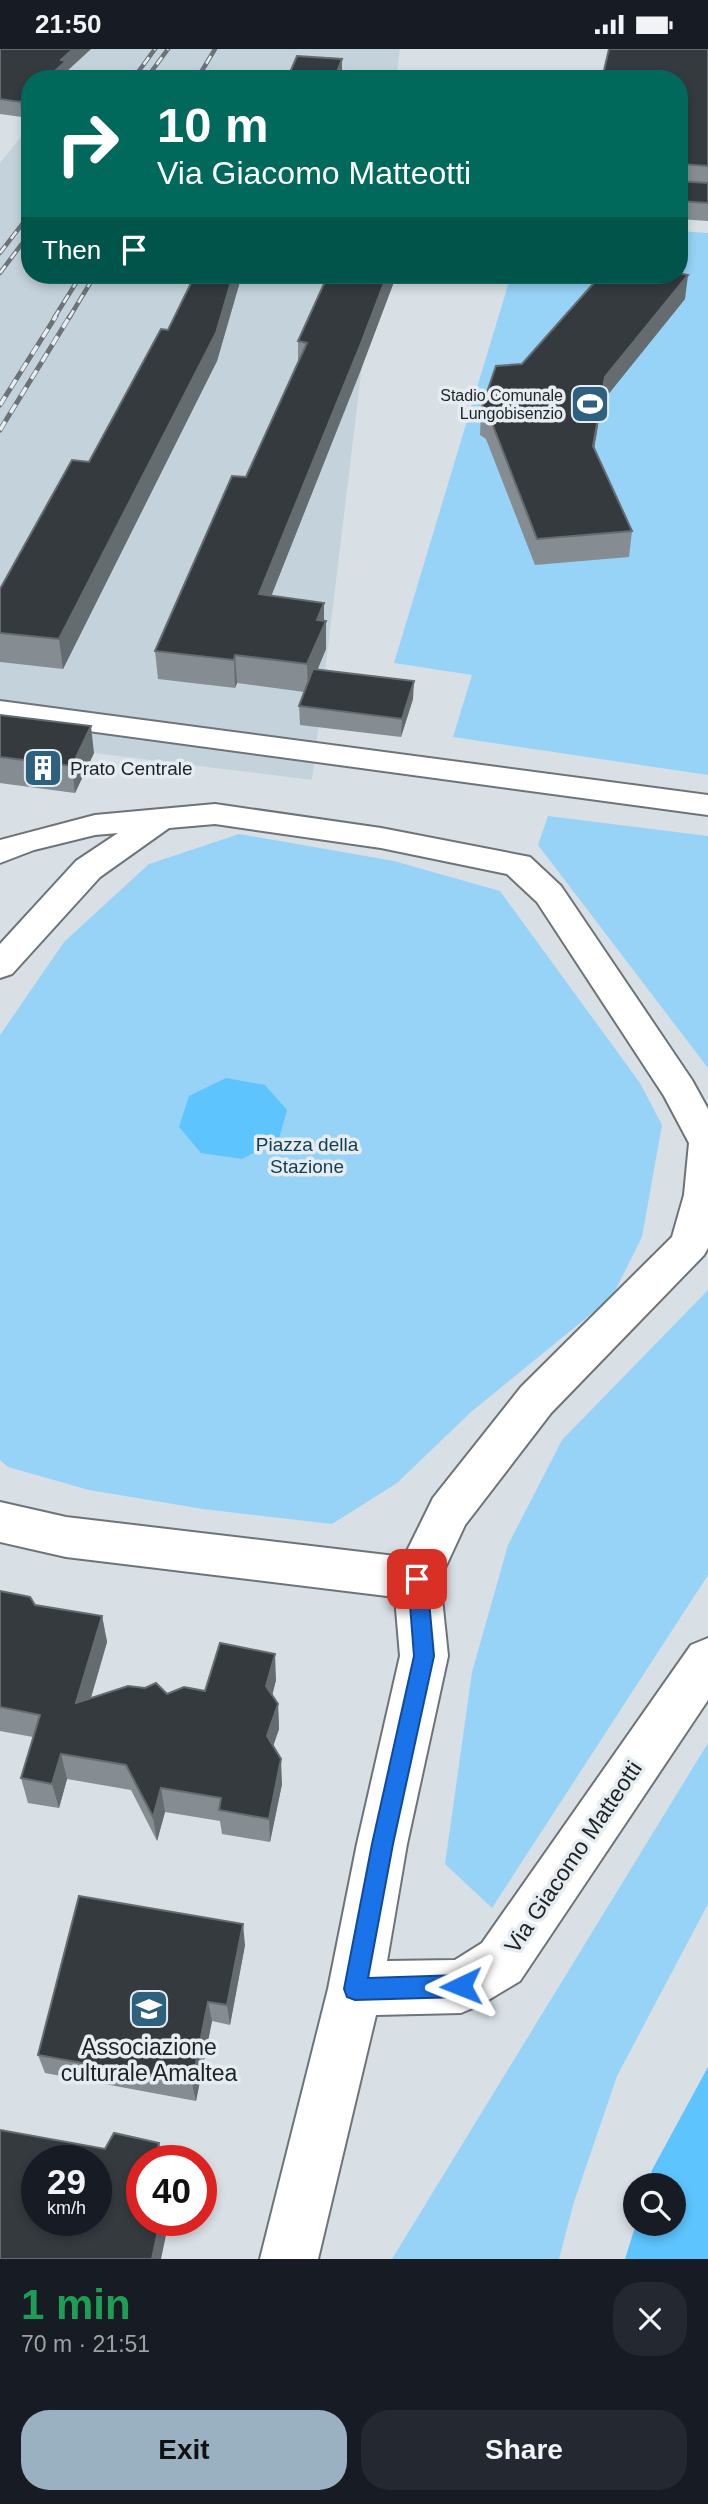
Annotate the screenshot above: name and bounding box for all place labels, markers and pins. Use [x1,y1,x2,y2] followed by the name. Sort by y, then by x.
[569,383,611,425] sports icon: Stadio Comunale Lungobisenzio
[440,387,563,422] place label: Stadio Comunale Lungobisenzio
[22,747,64,789] building icon: Prato Centrale
[70,758,193,779] place label: Prato Centrale
[387,1549,447,1609] pin
[128,1988,170,2030] school or university icon: Associazione culturale Amaltea
[61,2034,237,2086] place label: Associazione culturale Amaltea

